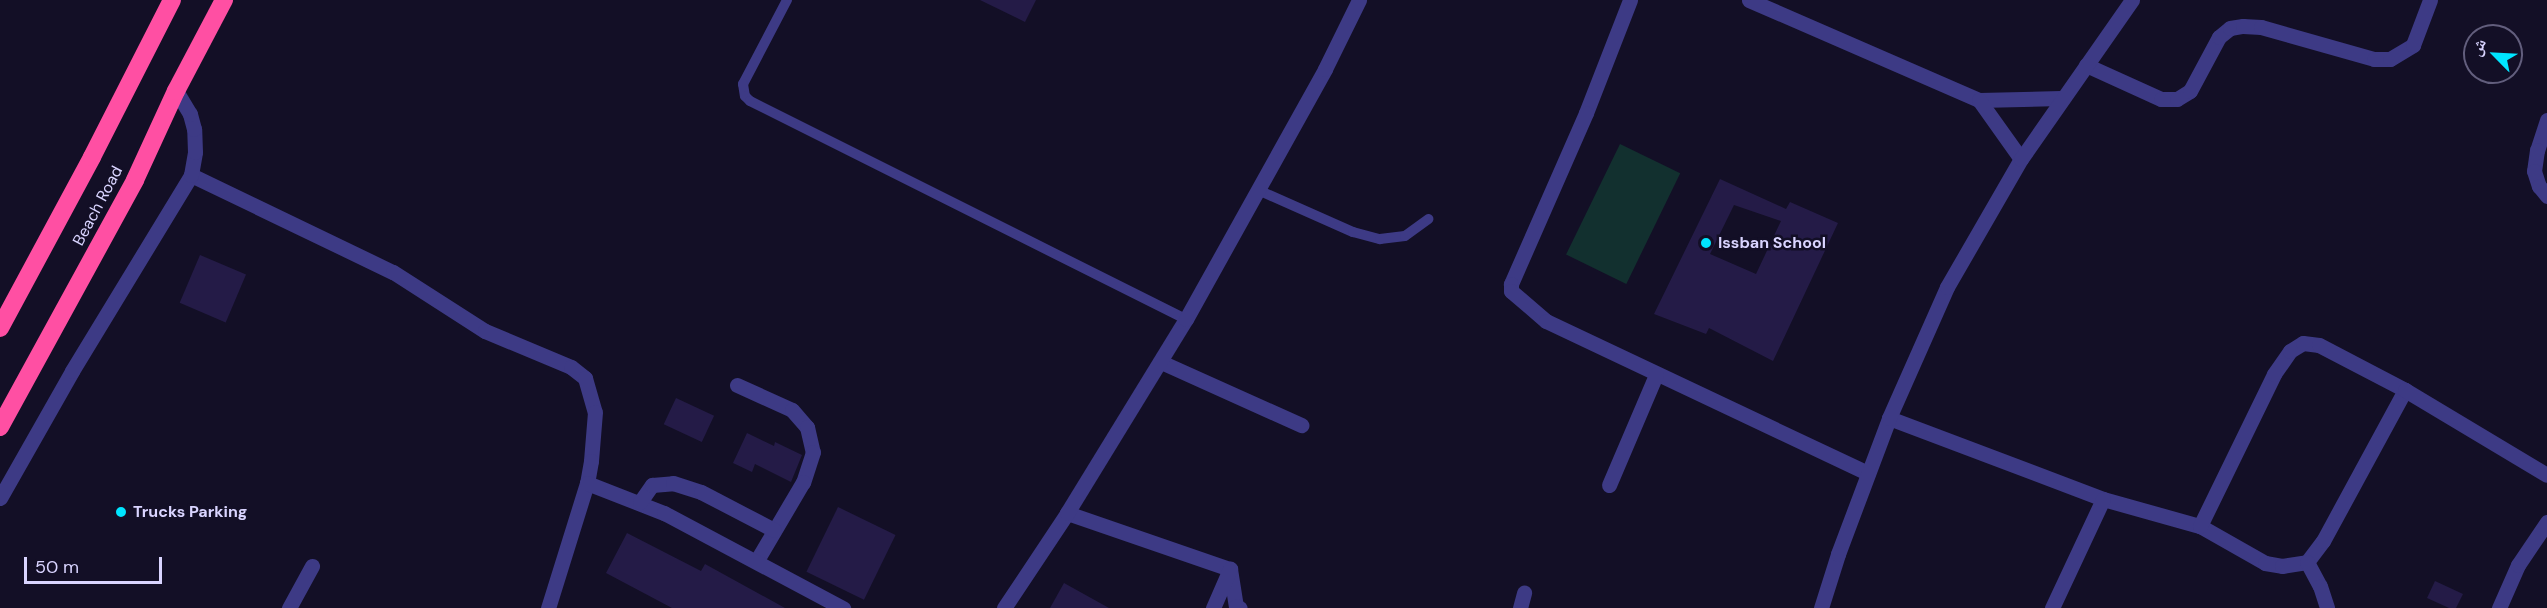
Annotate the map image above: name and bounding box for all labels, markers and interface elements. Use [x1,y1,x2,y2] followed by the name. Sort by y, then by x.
[2463,24,2523,84] north arrow
[2465,35,2491,59] text: ش
[69,163,127,249] street label: Beach Road
[1718,233,1826,253] place label: Issban School
[1699,236,1713,250] marker: Issban School
[133,502,247,522] place label: Trucks Parking
[114,505,128,519] marker: Trucks Parking
[27,545,165,583] scale bar
[35,555,79,579] text: 50 m

